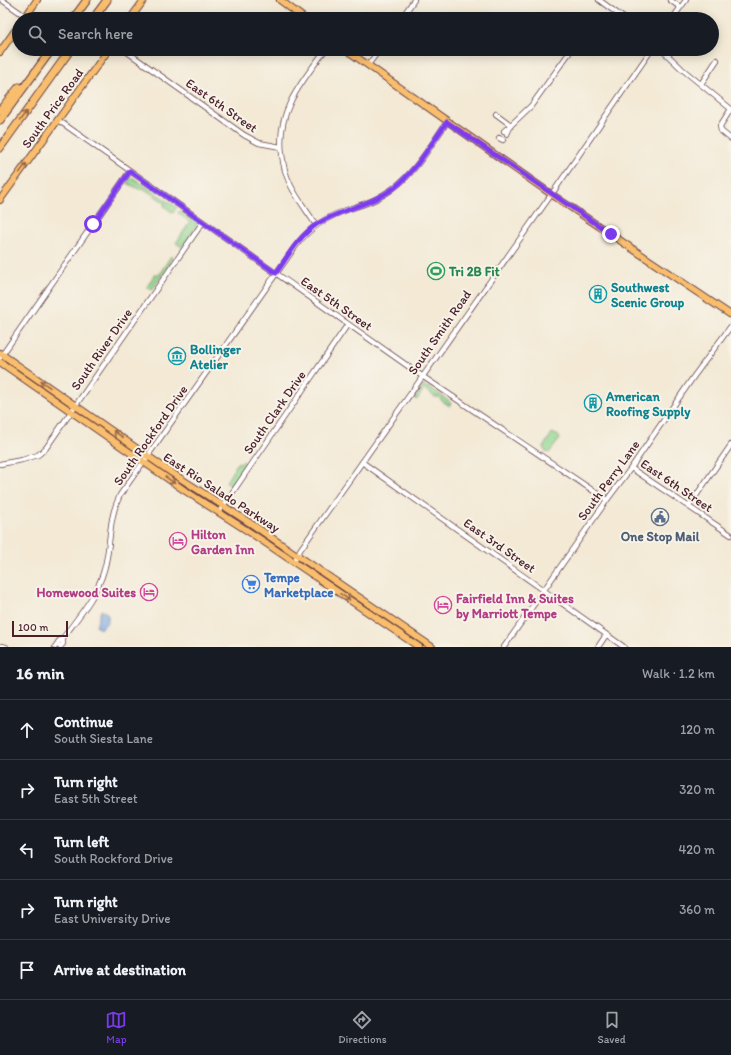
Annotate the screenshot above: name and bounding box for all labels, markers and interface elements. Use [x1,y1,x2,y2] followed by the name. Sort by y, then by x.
[12,12,719,56] search box
[26,23,48,45] icon: search
[58,25,133,43] text: Search here
[18,65,86,151] street label: South Price Road
[183,75,260,136] street label: East 6th Street
[19,110,27,121] one-way arrow
[19,163,27,174] one-way arrow
[84,215,102,233] route start
[602,225,620,243] route end
[426,261,446,281] sports icon: Tri 2B Fit
[448,264,500,279] place label: Tri 2B Fit
[298,273,375,334] street label: East 5th Street
[611,280,685,311] place label: Southwest Scenic Group
[588,284,608,304] building icon: Southwest Scenic Group
[405,287,474,377] street label: South Smith Road
[68,306,135,393] street label: South River Drive
[189,342,242,372] place label: Bollinger Atelier
[167,346,187,366] museum icon: Bollinger Atelier
[240,368,309,457] street label: South Clark Drive
[40,380,51,388] one-way arrow
[110,382,191,488] street label: South Rockford Drive
[605,389,691,420] place label: American Roofing Supply
[583,393,603,413] building icon: American Roofing Supply
[113,430,124,438] one-way arrow
[574,437,643,523] street label: South Perry Lane
[161,449,283,536] street label: East Rio Salado Parkway
[638,456,716,515] street label: East 6th Street
[164,476,175,484] one-way arrow
[650,507,670,527] public building icon: One Stop Mail
[461,515,539,576] street label: East 3rd Street
[191,527,256,557] place label: Hilton Garden Inn
[621,529,700,545] place label: One Stop Mail
[168,531,188,551] hotel icon: Hilton Garden Inn
[263,570,333,601] place label: Tempe Marketplace
[241,574,261,594] supermarket icon: Tempe Marketplace
[139,582,159,602] hotel icon: Homewood Suites
[37,585,136,600] place label: Homewood Suites
[456,591,574,622] place label: Fairfield Inn & Suites by Marriott Tempe
[339,593,350,601] one-way arrow
[433,595,453,615] hotel icon: Fairfield Inn & Suites by Marriott Tempe
[12,619,68,638] scale bar
[18,621,48,634] text: 100 m
[16,663,64,683] text: 16 min
[642,666,715,681] text: Walk · 1.2 km
[54,713,113,731] text: Continue
[16,719,38,741] icon: ahead
[680,722,715,737] text: 120 m
[54,731,153,746] text: South Siesta Lane
[54,773,118,791] text: Turn right
[16,779,38,801] icon: right
[679,782,715,797] text: 320 m
[54,791,138,806] text: East 5th Street
[54,833,109,851] text: Turn left
[16,839,38,861] icon: left
[678,842,715,857] text: 420 m
[54,851,173,866] text: South Rockford Drive
[54,893,118,911] text: Turn right
[16,899,38,921] icon: right
[679,902,715,917] text: 360 m
[54,911,171,926] text: East University Drive
[16,959,38,981] icon: arrive
[54,961,186,979] text: Arrive at destination
[105,1009,127,1046] tab: Map
[338,1009,387,1046] tab: Directions
[597,1009,626,1046] tab: Saved

